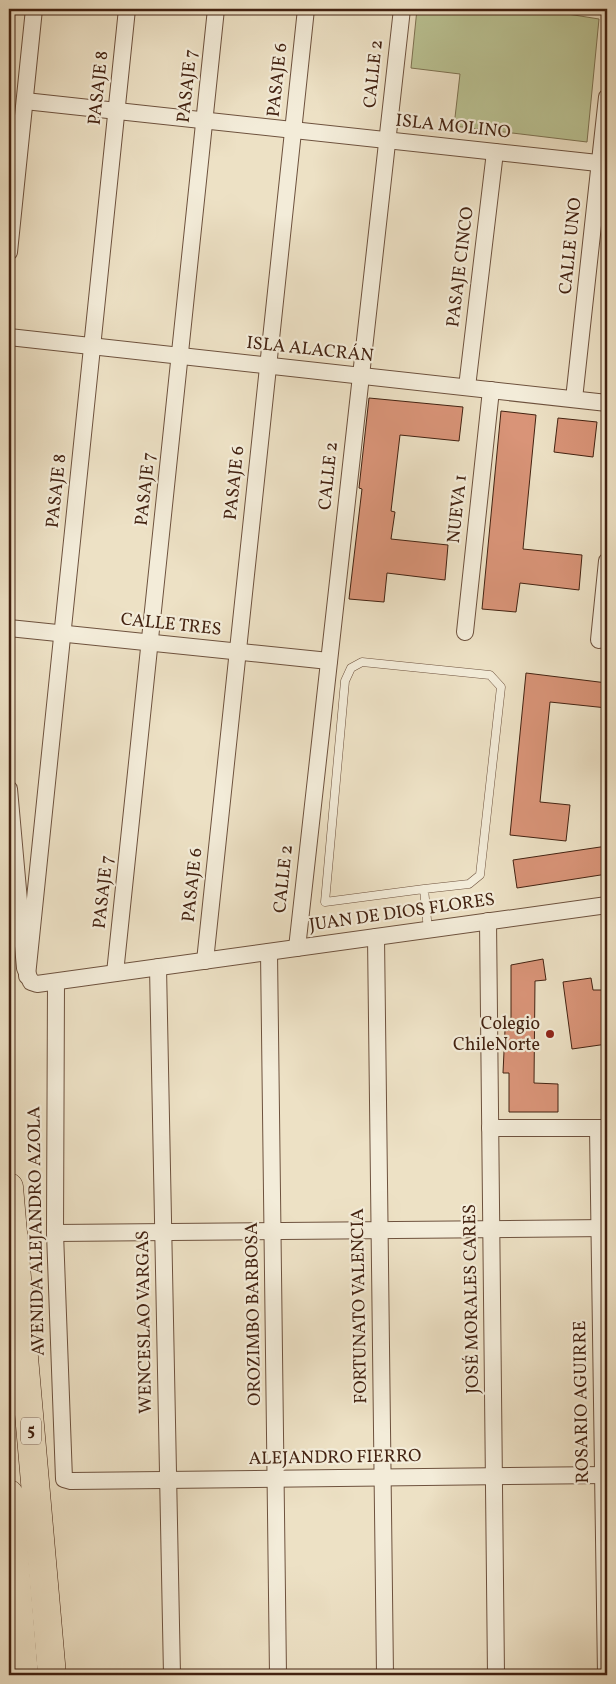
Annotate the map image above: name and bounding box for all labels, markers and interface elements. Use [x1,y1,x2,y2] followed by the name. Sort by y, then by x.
[358,39,390,109] street label: CALLE 2
[262,42,294,118] street label: PASAJE 6
[172,48,204,124] street label: PASAJE 7
[83,50,115,126] street label: PASAJE 8
[394,109,512,145] street label: ISLA MOLINO
[553,196,589,296] street label: CALLE UNO
[441,205,481,329] street label: PASAJE CINCO
[245,331,375,369] street label: ISLA ALACRÁN
[313,441,345,511] street label: CALLE 2
[219,445,251,521] street label: PASAJE 6
[130,451,162,527] street label: PASAJE 7
[41,453,73,529] street label: PASAJE 8
[442,473,474,545] street label: NUEVA 1
[119,607,223,643] street label: CALLE TRES
[268,844,300,914] street label: CALLE 2
[177,847,209,923] street label: PASAJE 6
[88,854,120,930] street label: PASAJE 7
[308,888,496,938] street label: JUAN DE DIOS FLORES
[453,1012,540,1058] place label: Colegio ChileNorte
[544,1028,556,1040] marker: Colegio ChileNorte
[22,1106,52,1356] street label: AVENIDA ALEJANDRO AZOLA
[458,1204,486,1394] street label: JOSÉ MORALES CARES
[346,1208,374,1404] street label: FORTUNATO VALENCIA
[240,1222,268,1406] street label: OROZIMBO BARBOSA
[131,1230,159,1414] street label: WENCESLAO VARGAS
[568,1320,596,1484] street label: ROSARIO AGUIRRE
[21,1418,41,1444] road number: 5
[248,1444,422,1472] street label: ALEJANDRO FIERRO

